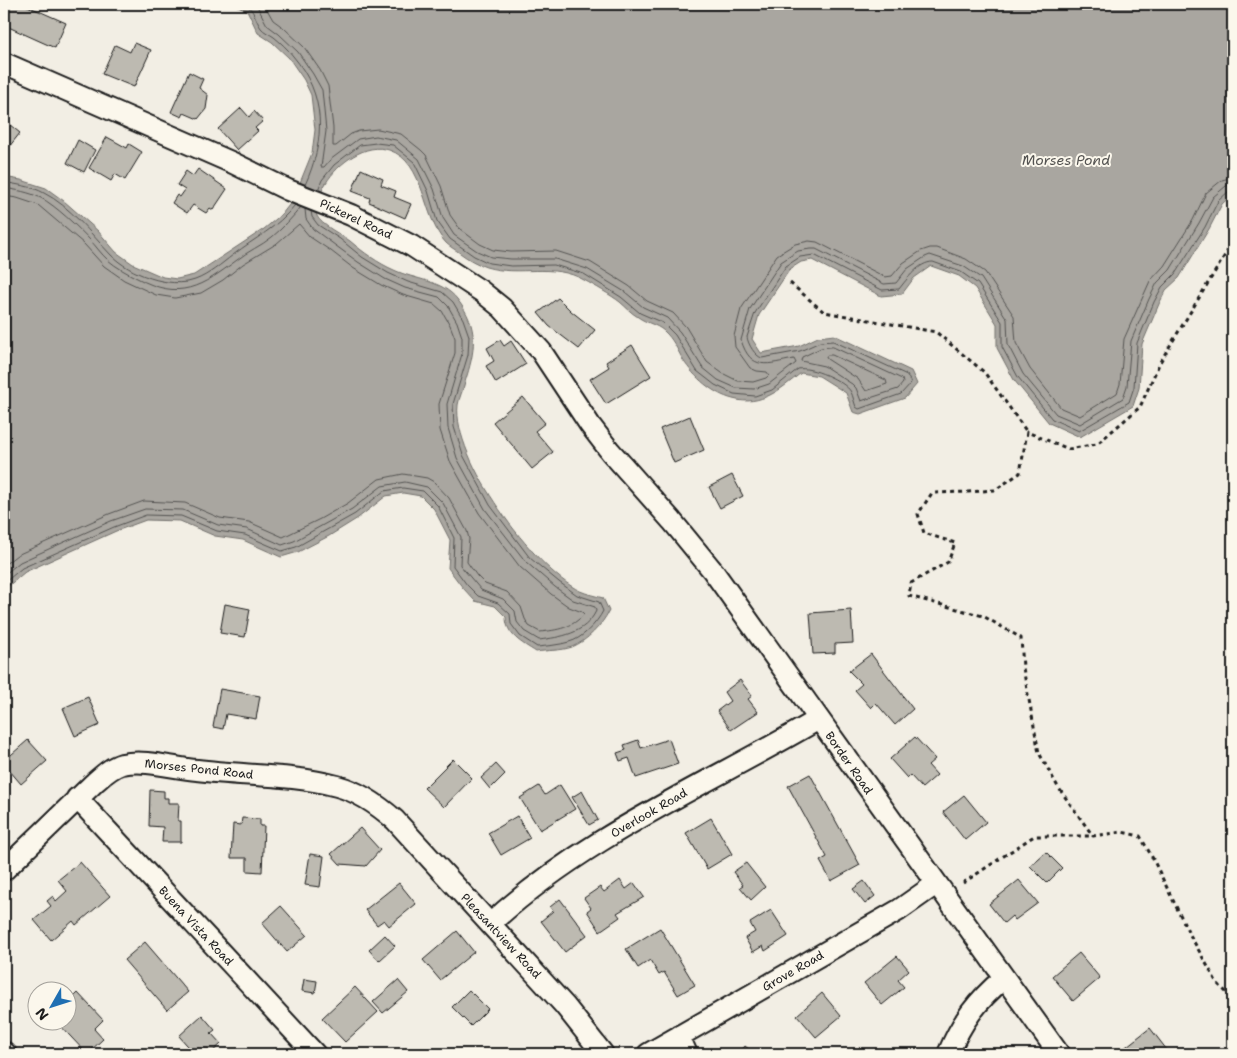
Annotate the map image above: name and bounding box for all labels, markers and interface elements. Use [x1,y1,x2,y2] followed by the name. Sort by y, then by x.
[1022,151,1110,169] water label: Morses Pond
[317,195,395,243] street label: Pickerel Road
[821,728,877,798] street label: Border Road
[144,755,254,783] street label: Morses Pond Road
[608,784,691,841] street label: Overlook Road
[155,883,237,969] street label: Buena Vista Road
[457,890,545,982] street label: Pleasantview Road
[759,947,827,995] street label: Grove Road
[28,980,78,1030] north arrow
[31,1004,52,1024] text: N

